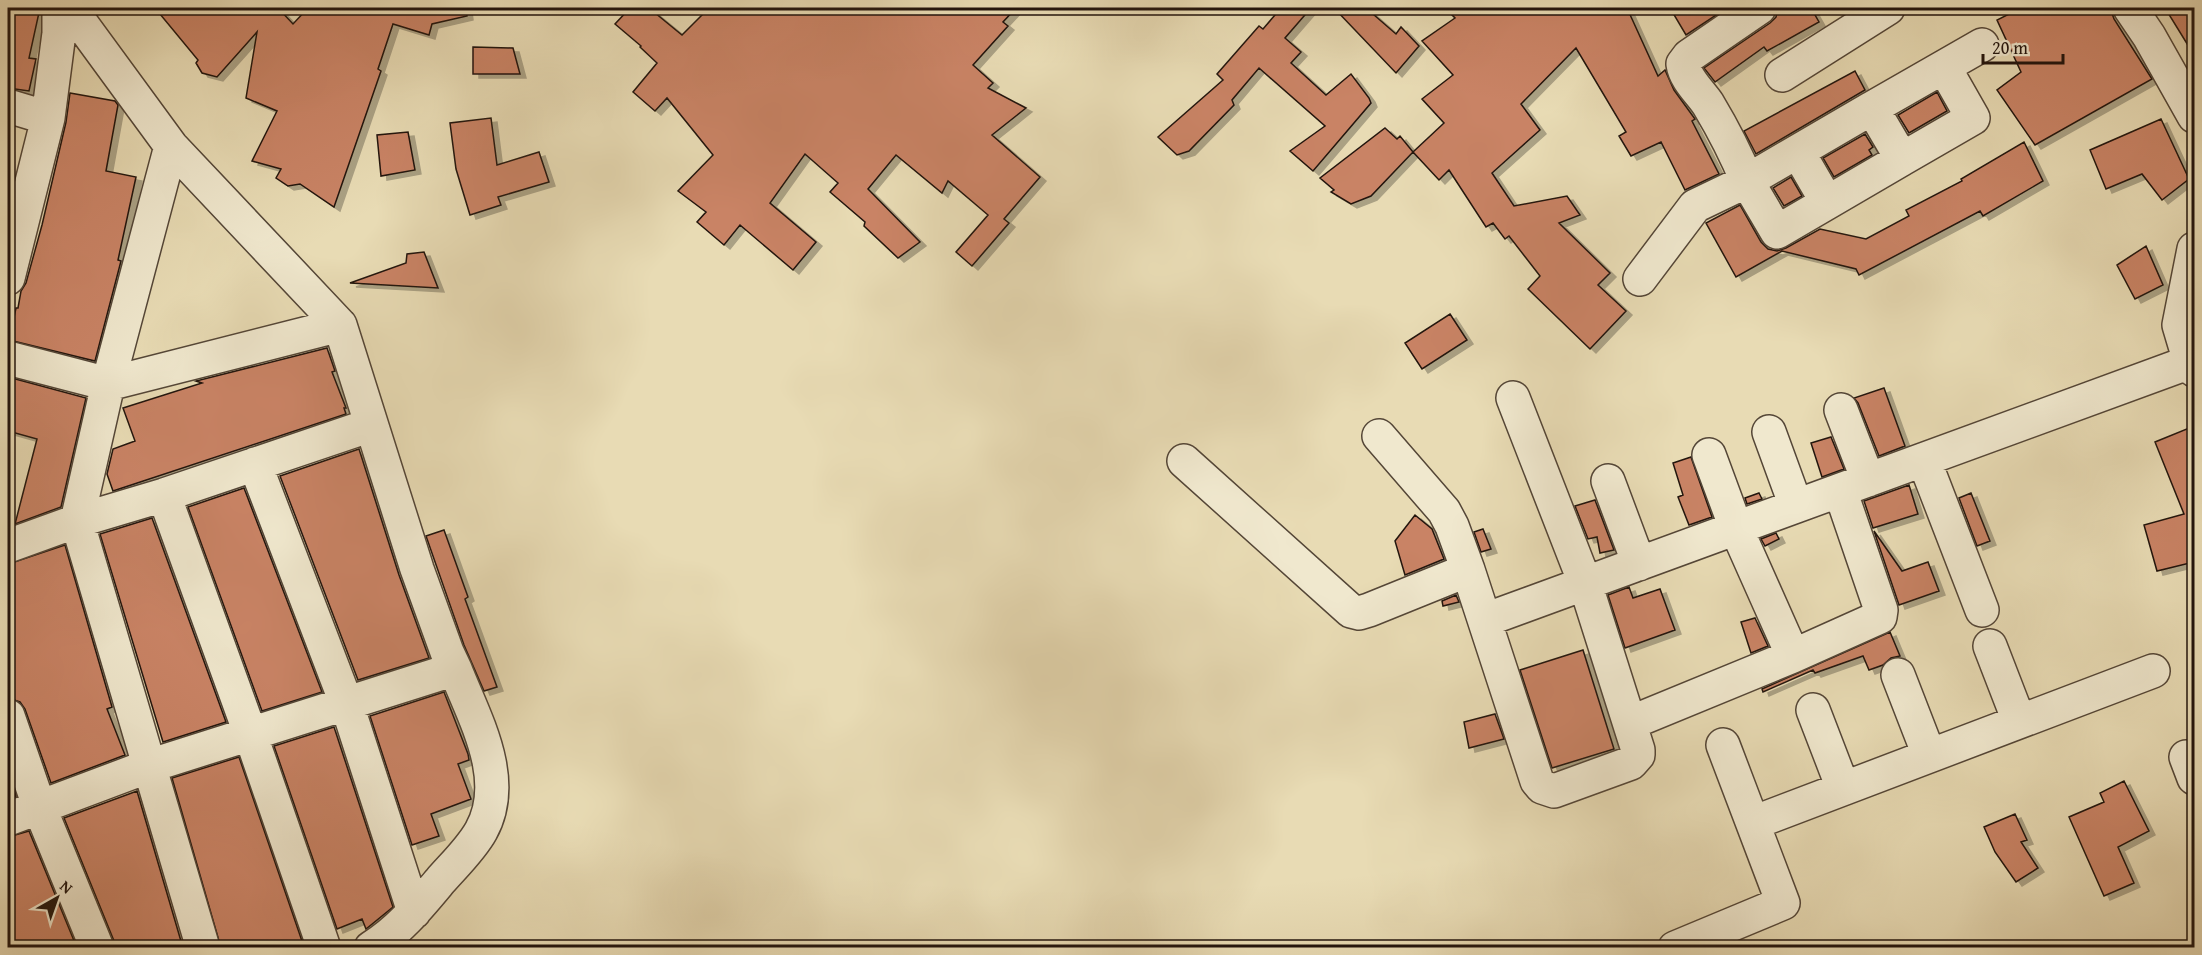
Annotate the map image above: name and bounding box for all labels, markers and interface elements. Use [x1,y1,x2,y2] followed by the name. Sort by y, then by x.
[1983,27,2062,65] scale bar
[1992,34,2028,61] text: 20 m
[27,868,87,928] north arrow
[55,874,79,899] text: N

